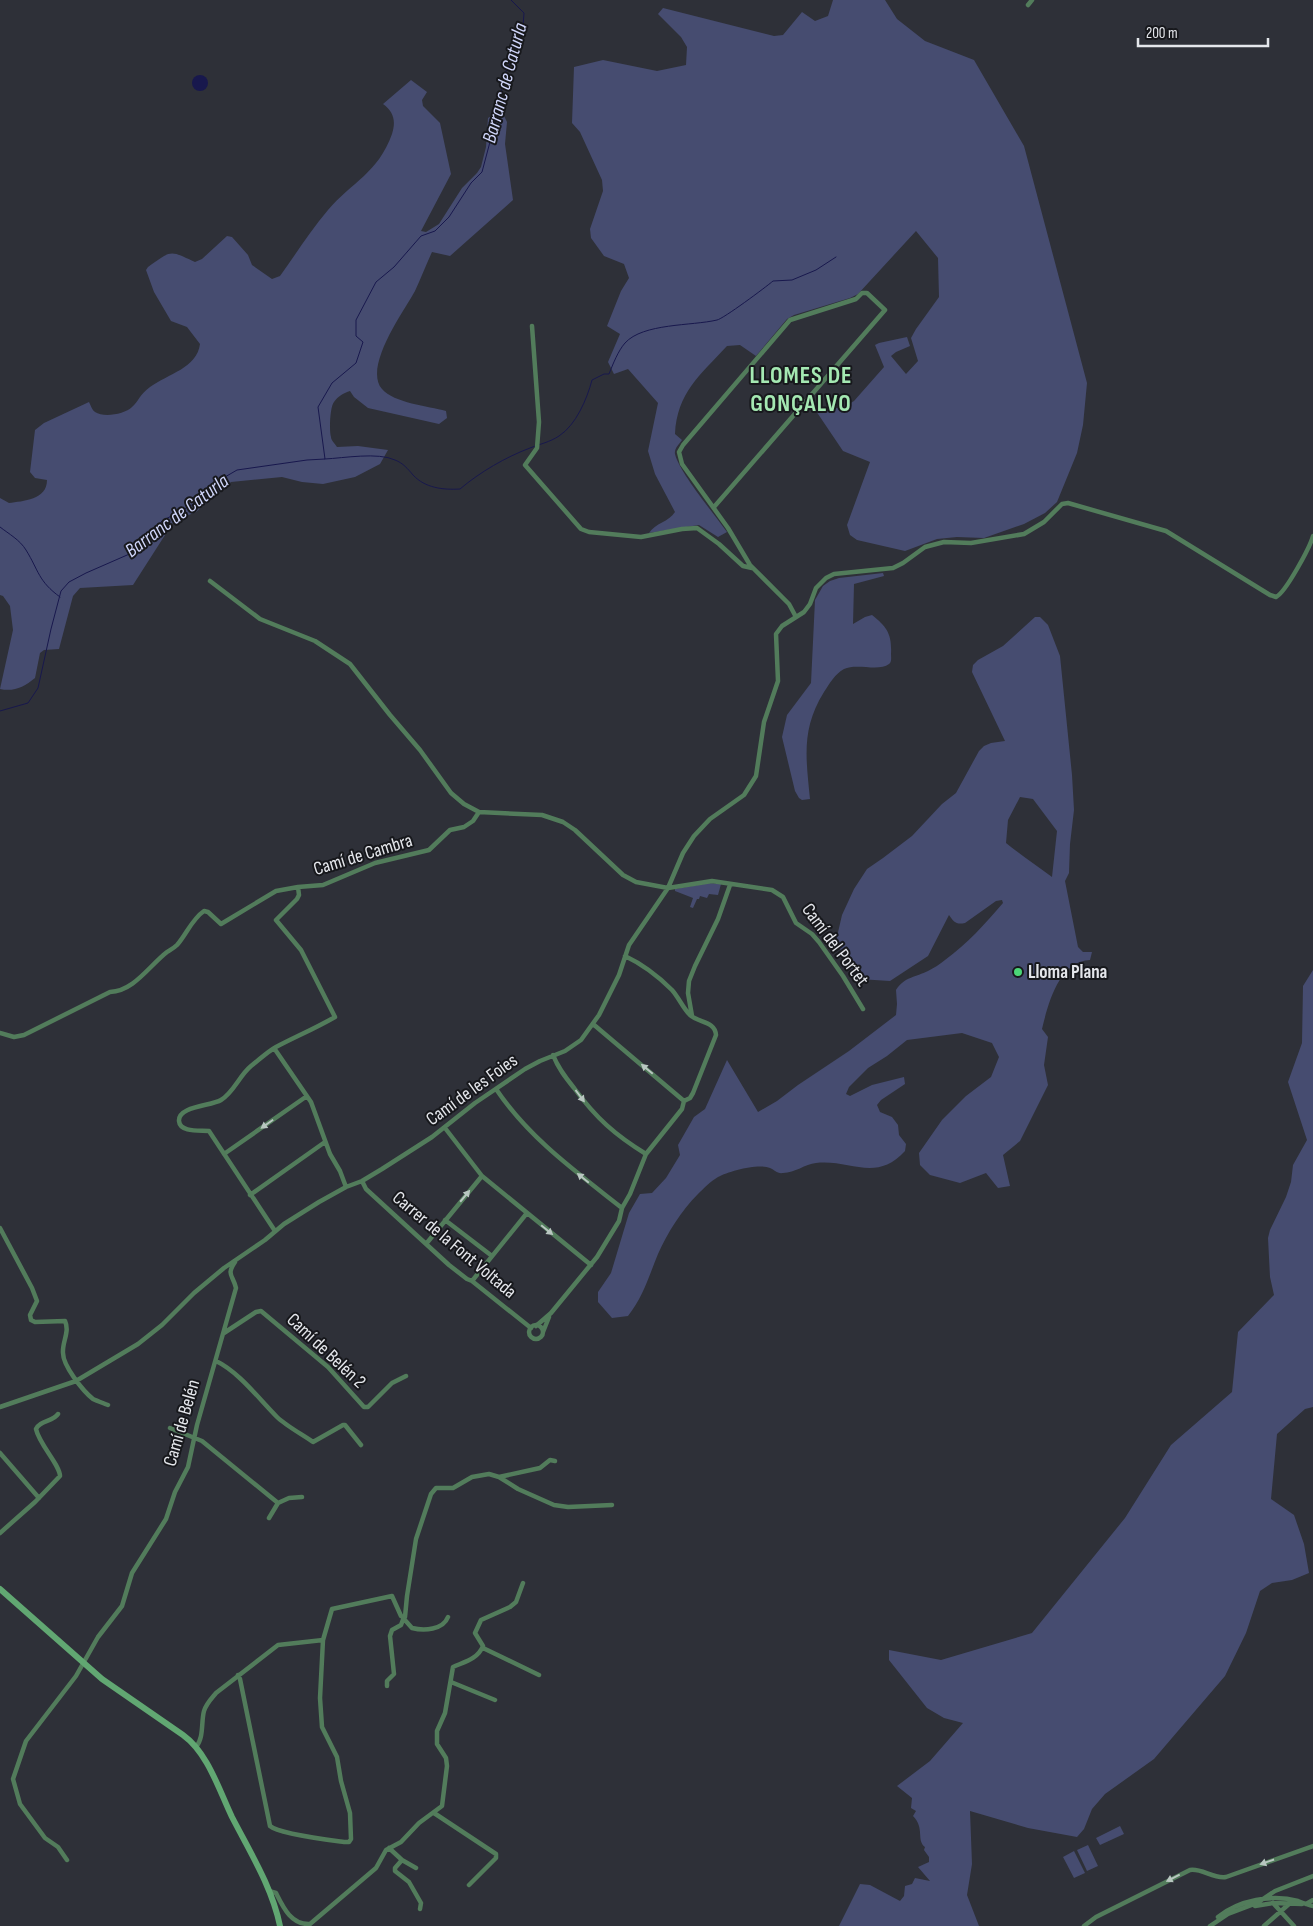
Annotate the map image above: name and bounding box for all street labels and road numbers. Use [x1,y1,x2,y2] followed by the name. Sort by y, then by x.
[311,829,415,881] street label: Camí de Cambra
[796,899,874,991] street label: Camí del Portet
[422,1049,522,1131] street label: Camí de les Foies
[387,1186,521,1304] street label: Carrer de la Font Voltada
[282,1309,370,1393] street label: Camí de Belén 2
[159,1377,205,1469] street label: Camí de Belén

